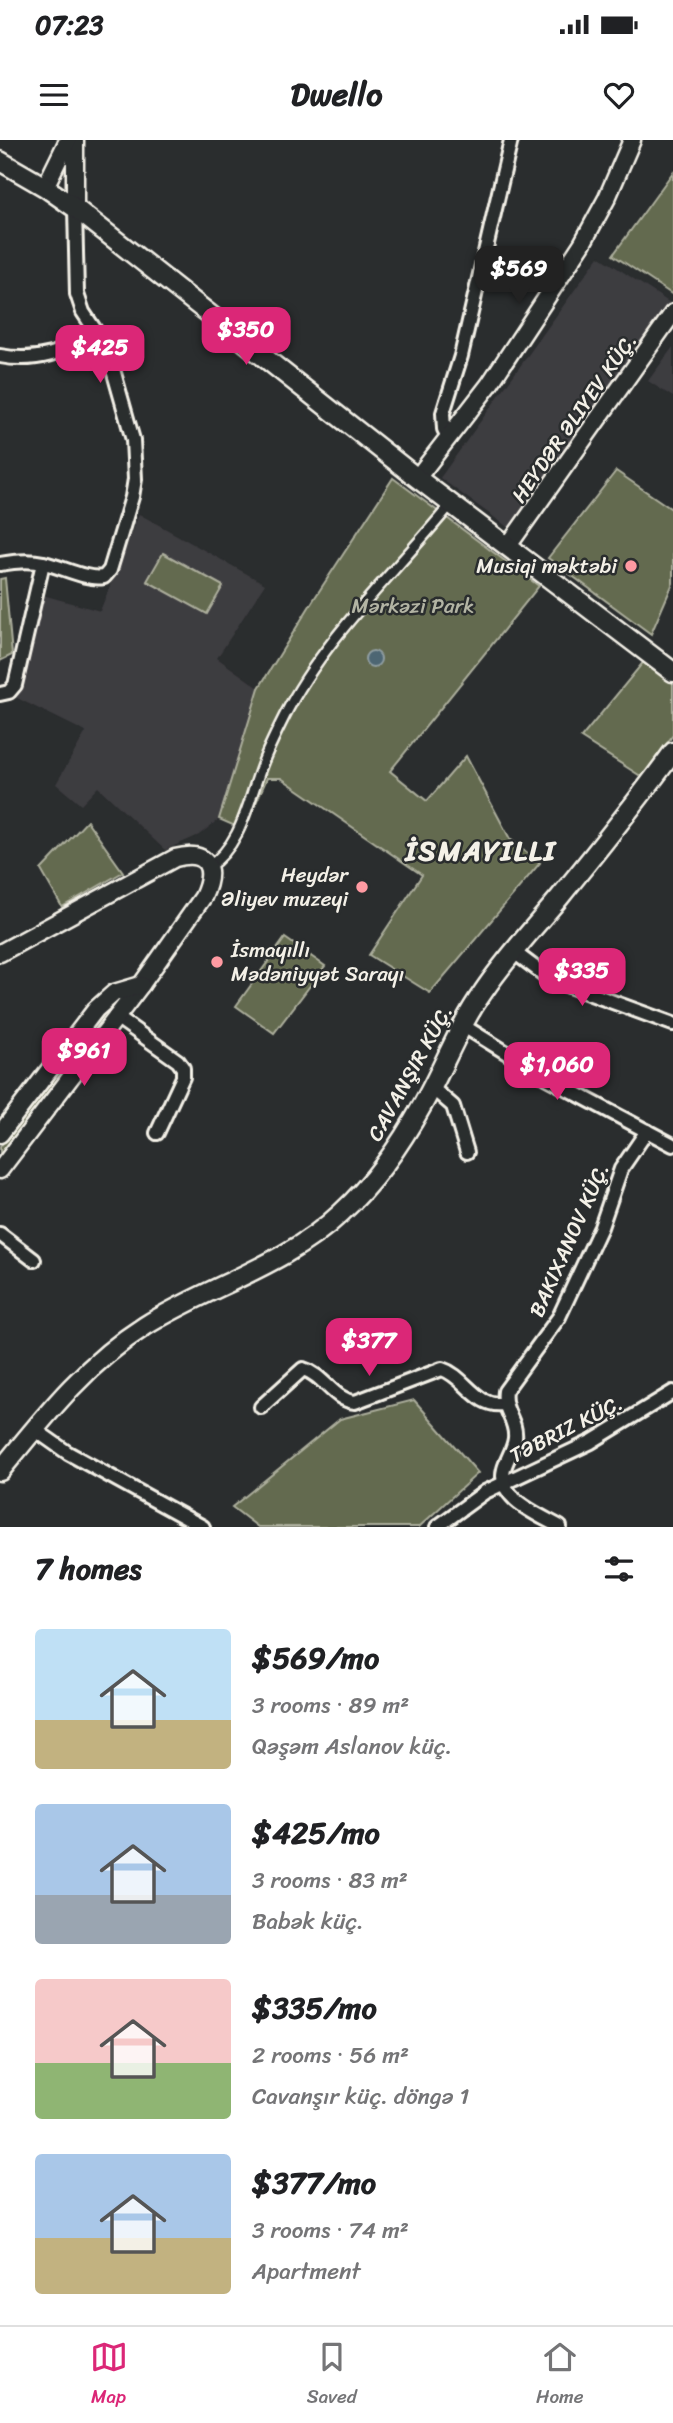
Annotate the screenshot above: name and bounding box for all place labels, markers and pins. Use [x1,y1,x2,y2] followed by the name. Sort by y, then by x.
[478,246,560,306] pin: $569
[205,308,287,367] pin: $350
[59,326,141,385] pin: $425
[476,547,618,585] place label: Musiqi məktəbi
[623,558,639,574] marker: Musiqi məktəbi
[221,856,349,918] place label: Heydər Əliyev muzeyi
[354,879,370,895] marker: Heydər Əliyev muzeyi
[230,931,405,993] place label: İsmayıllı Mədəniyyət Sarayı
[541,948,623,1008] pin: $335
[209,954,225,970] marker: İsmayıllı Mədəniyyət Sarayı
[43,1028,125,1088] pin: $961
[500,1042,614,1102] pin: $1,060
[328,1318,410,1378] pin: $377

